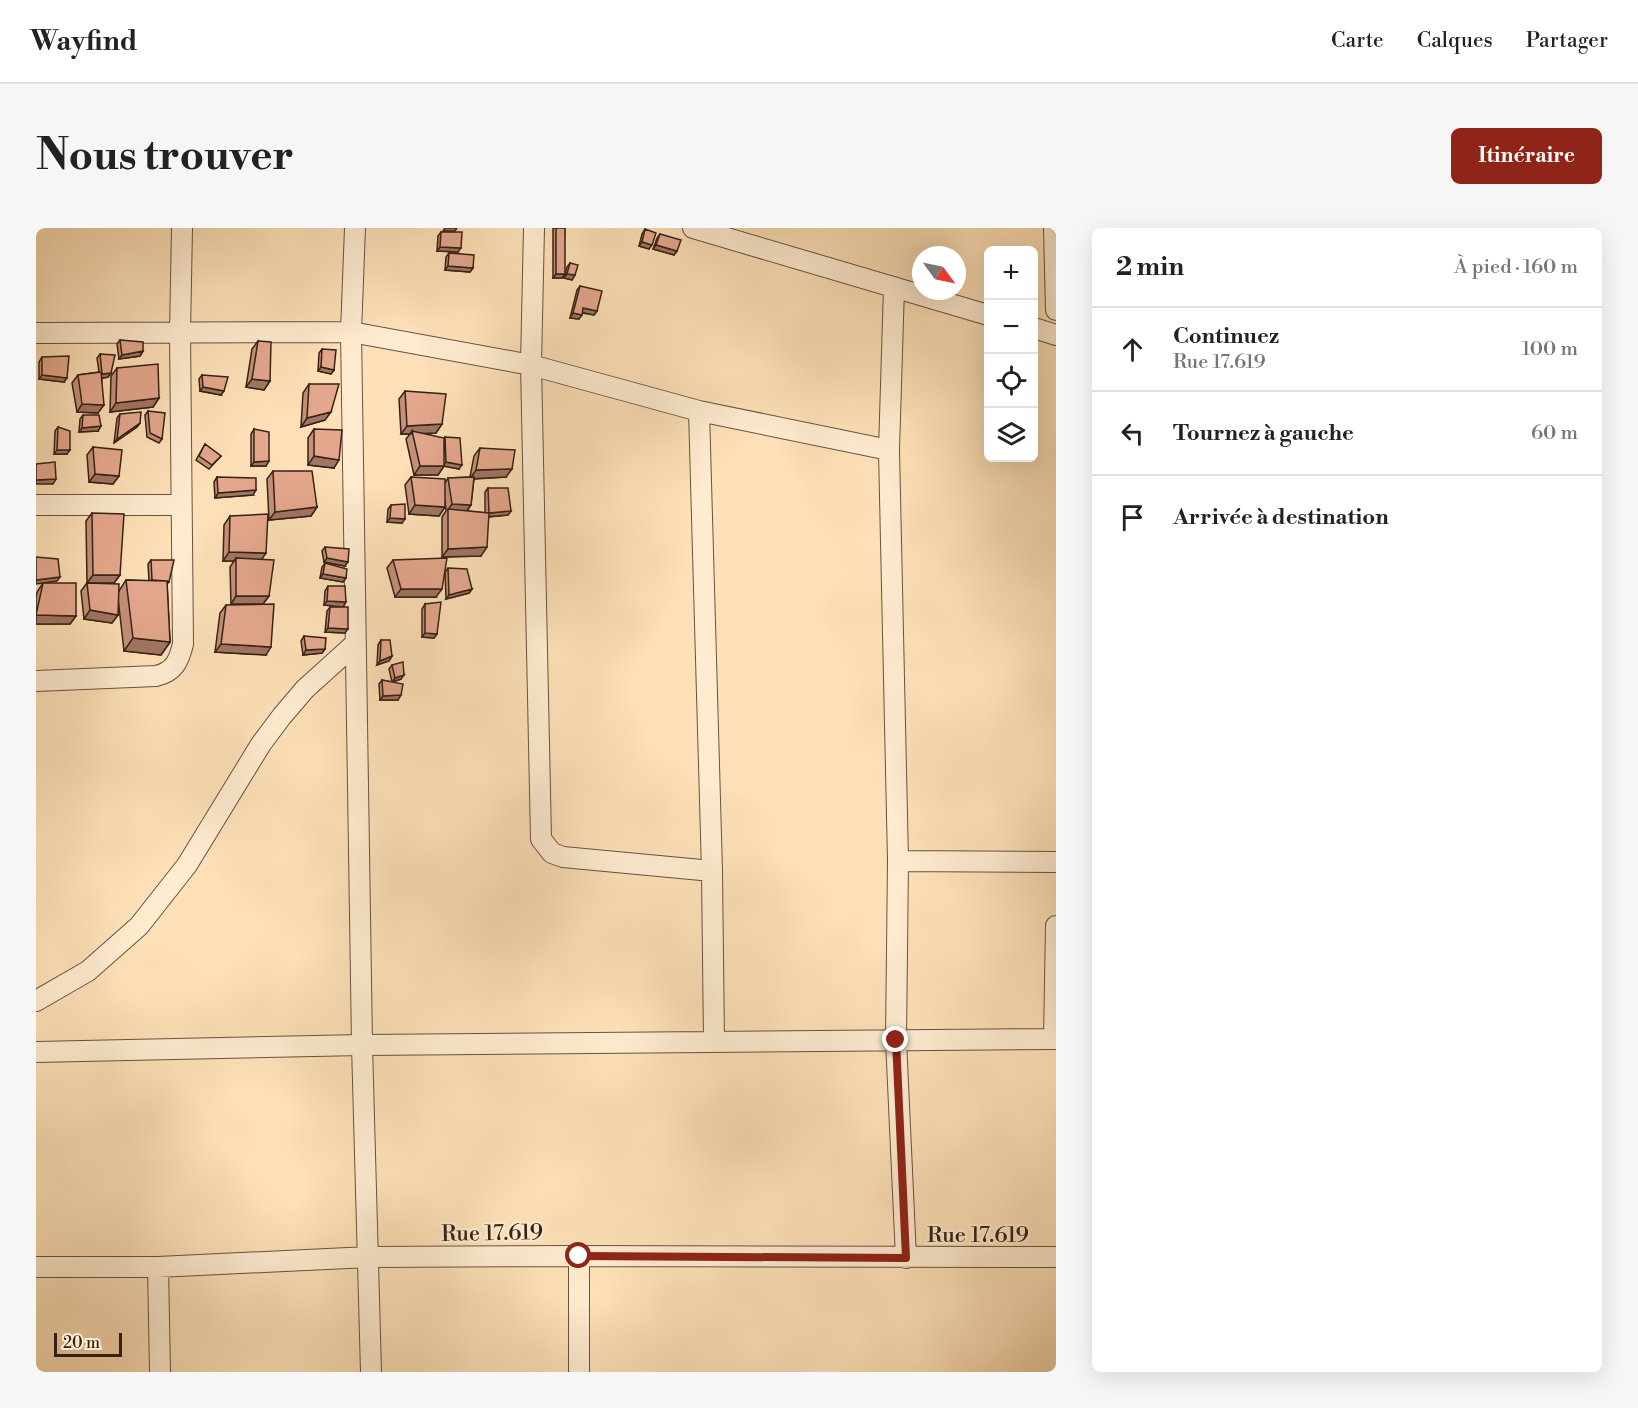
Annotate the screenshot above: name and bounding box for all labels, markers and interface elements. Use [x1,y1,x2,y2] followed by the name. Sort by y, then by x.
[30,24,138,59] text: Wayfind
[1331,28,1384,54] text: Carte
[1417,28,1493,54] text: Calques
[1526,28,1608,54] text: Partager
[1451,128,1602,184] button: Itinéraire
[36,130,294,183] text: Nous trouver
[912,246,966,300] north arrow
[984,246,1038,462] map controls
[984,246,1038,300] button: +
[1116,251,1184,283] text: 2 min
[1454,255,1578,280] text: À pied · 160 m
[984,300,1038,354] button: −
[1173,323,1279,350] text: Continuez
[1116,333,1149,366] icon: ahead
[1522,337,1578,362] text: 100 m
[1173,350,1266,375] text: Rue 17.619
[984,354,1038,408] button: locate
[984,408,1038,462] button: layers
[1116,417,1149,450] icon: left
[1173,420,1354,447] text: Tournez à gauche
[1531,421,1578,446] text: 60 m
[1116,501,1149,534] icon: arrive
[1173,504,1389,531] text: Arrivée à destination
[882,1026,908,1052] route end
[441,1219,543,1248] street label: Rue 17.619
[927,1222,1029,1249] street label: Rue 17.619
[565,1242,591,1268] route start
[54,1330,122,1358] scale bar
[63,1333,100,1353] text: 20 m

